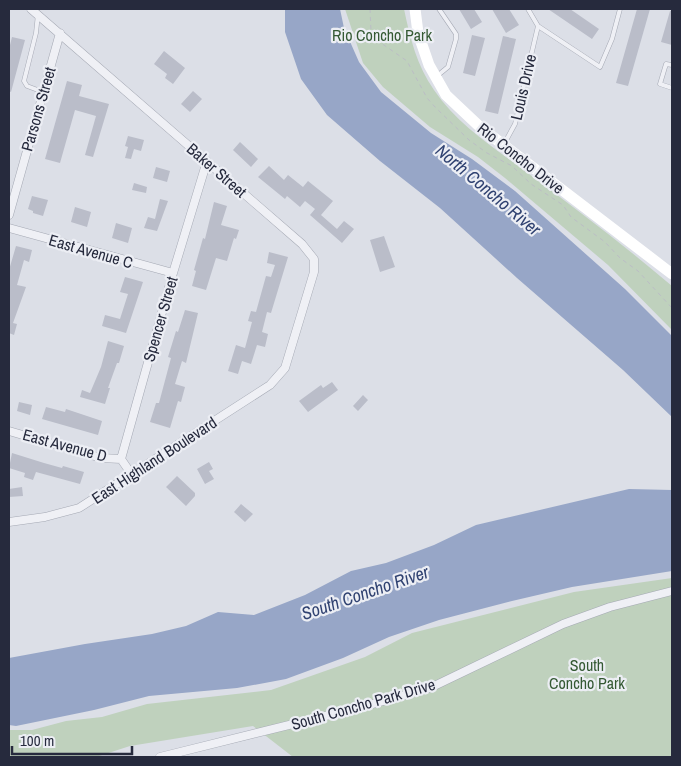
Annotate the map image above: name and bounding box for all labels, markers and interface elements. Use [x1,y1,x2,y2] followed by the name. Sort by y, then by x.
[332,24,432,46] park label: Rio Concho Park
[505,52,541,122] street label: Louis Drive
[15,64,61,154] street label: Parsons Street
[473,117,569,199] street label: Rio Concho Drive
[182,138,252,202] street label: Baker Street
[430,138,547,242] water label: North Concho River
[46,228,136,274] street label: East Avenue C
[137,274,183,364] street label: Spencer Street
[87,411,221,509] street label: East Highland Boulevard
[20,423,110,467] street label: East Avenue D
[298,559,433,626] water label: South Concho River
[549,654,625,694] park label: South Concho Park
[288,673,438,735] street label: South Concho Park Drive
[12,724,132,756] scale bar
[20,730,54,751] text: 100 m

